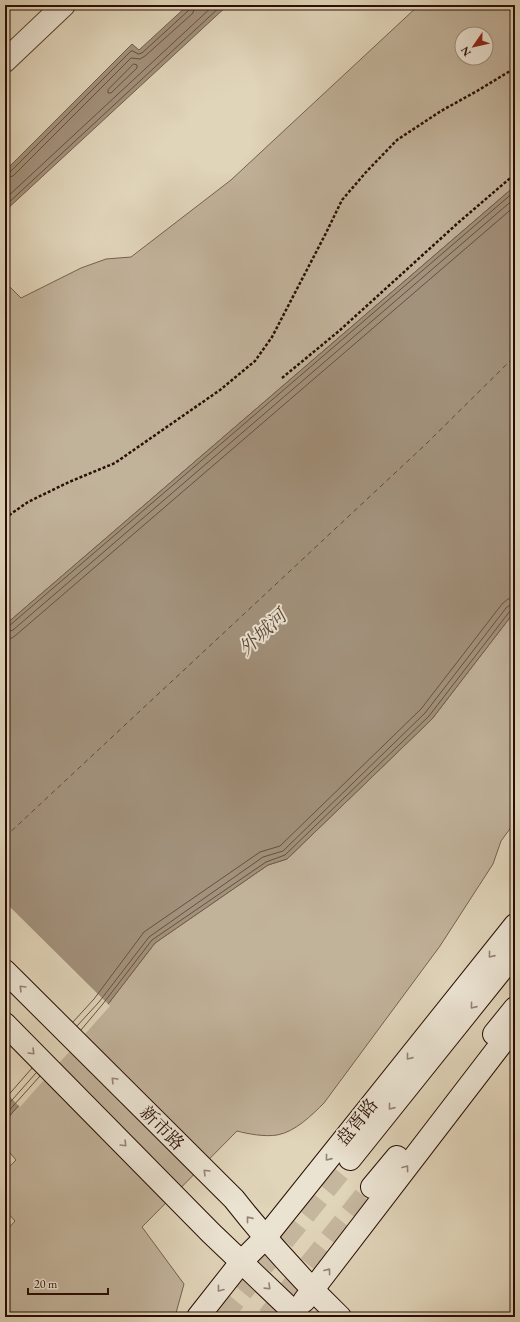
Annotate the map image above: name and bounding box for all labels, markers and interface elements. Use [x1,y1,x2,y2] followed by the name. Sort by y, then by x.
[454,26,494,66] north arrow
[457,44,474,59] text: N
[233,602,294,661] water label: 外城河
[488,951,495,958] one-way arrow
[19,986,27,993] one-way arrow
[471,1001,478,1008] one-way arrow
[27,1047,35,1055] one-way arrow
[407,1052,414,1059] one-way arrow
[111,1077,119,1085] one-way arrow
[331,1093,383,1150] street label: 盘胥路
[135,1100,190,1155] street label: 新市路
[389,1102,396,1109] one-way arrow
[119,1140,127,1147] one-way arrow
[326,1154,333,1161] one-way arrow
[402,1166,409,1173] one-way arrow
[203,1169,211,1177] one-way arrow
[247,1216,254,1223] one-way arrow
[323,1269,330,1276] one-way arrow
[28,1270,108,1296] scale bar
[34,1276,58,1292] text: 20 m
[263,1282,271,1290] one-way arrow
[217,1285,224,1292] one-way arrow

